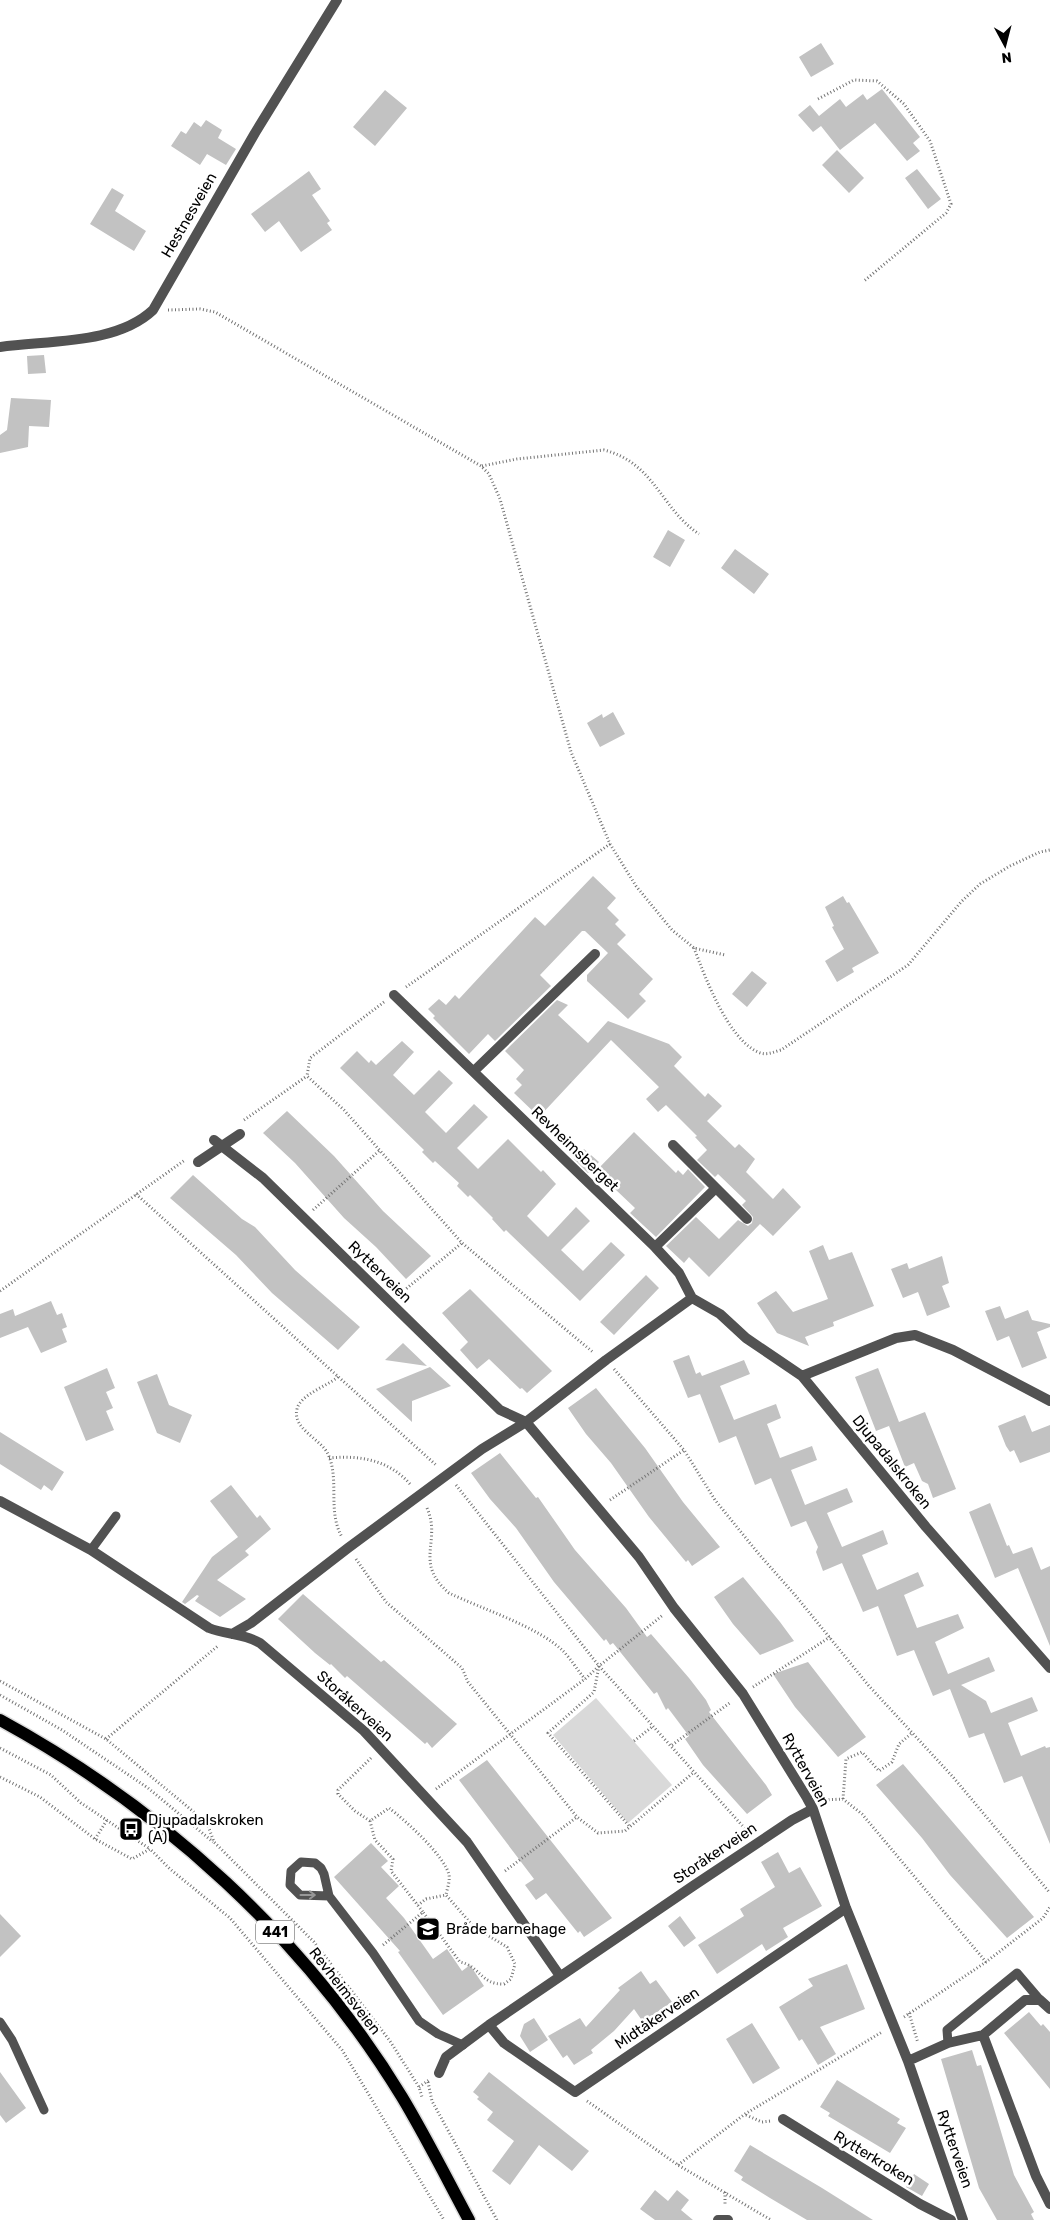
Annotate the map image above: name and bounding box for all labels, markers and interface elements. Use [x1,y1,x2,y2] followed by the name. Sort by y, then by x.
[980,20,1030,70] north arrow
[1000,48,1013,66] text: N
[157,169,221,261] street label: Hestnesveien
[528,1103,622,1195] street label: Revheimsberget
[344,1237,416,1307] street label: Rytterveien
[849,1411,935,1513] street label: Djupadalskroken
[313,1667,397,1745] street label: Storåkerveien
[778,1730,834,1810] street label: Rytterveien
[148,1811,264,1846] place label: Djupadalskroken (A)
[118,1816,144,1842] bus stop icon: Djupadalskroken (A)
[670,1819,760,1887] street label: Storåkerveien
[300,1891,316,1900] one-way arrow
[415,1916,441,1942] school or university icon: Bråde barnehage
[256,1920,294,1944] road number: 441
[446,1920,566,1938] place label: Bråde barnehage
[305,1944,385,2038] street label: Revheimsveien
[611,1983,703,2053] street label: Midtåkerveien
[933,2108,977,2190] street label: Rytterveien
[830,2127,918,2189] street label: Rytterkroken

